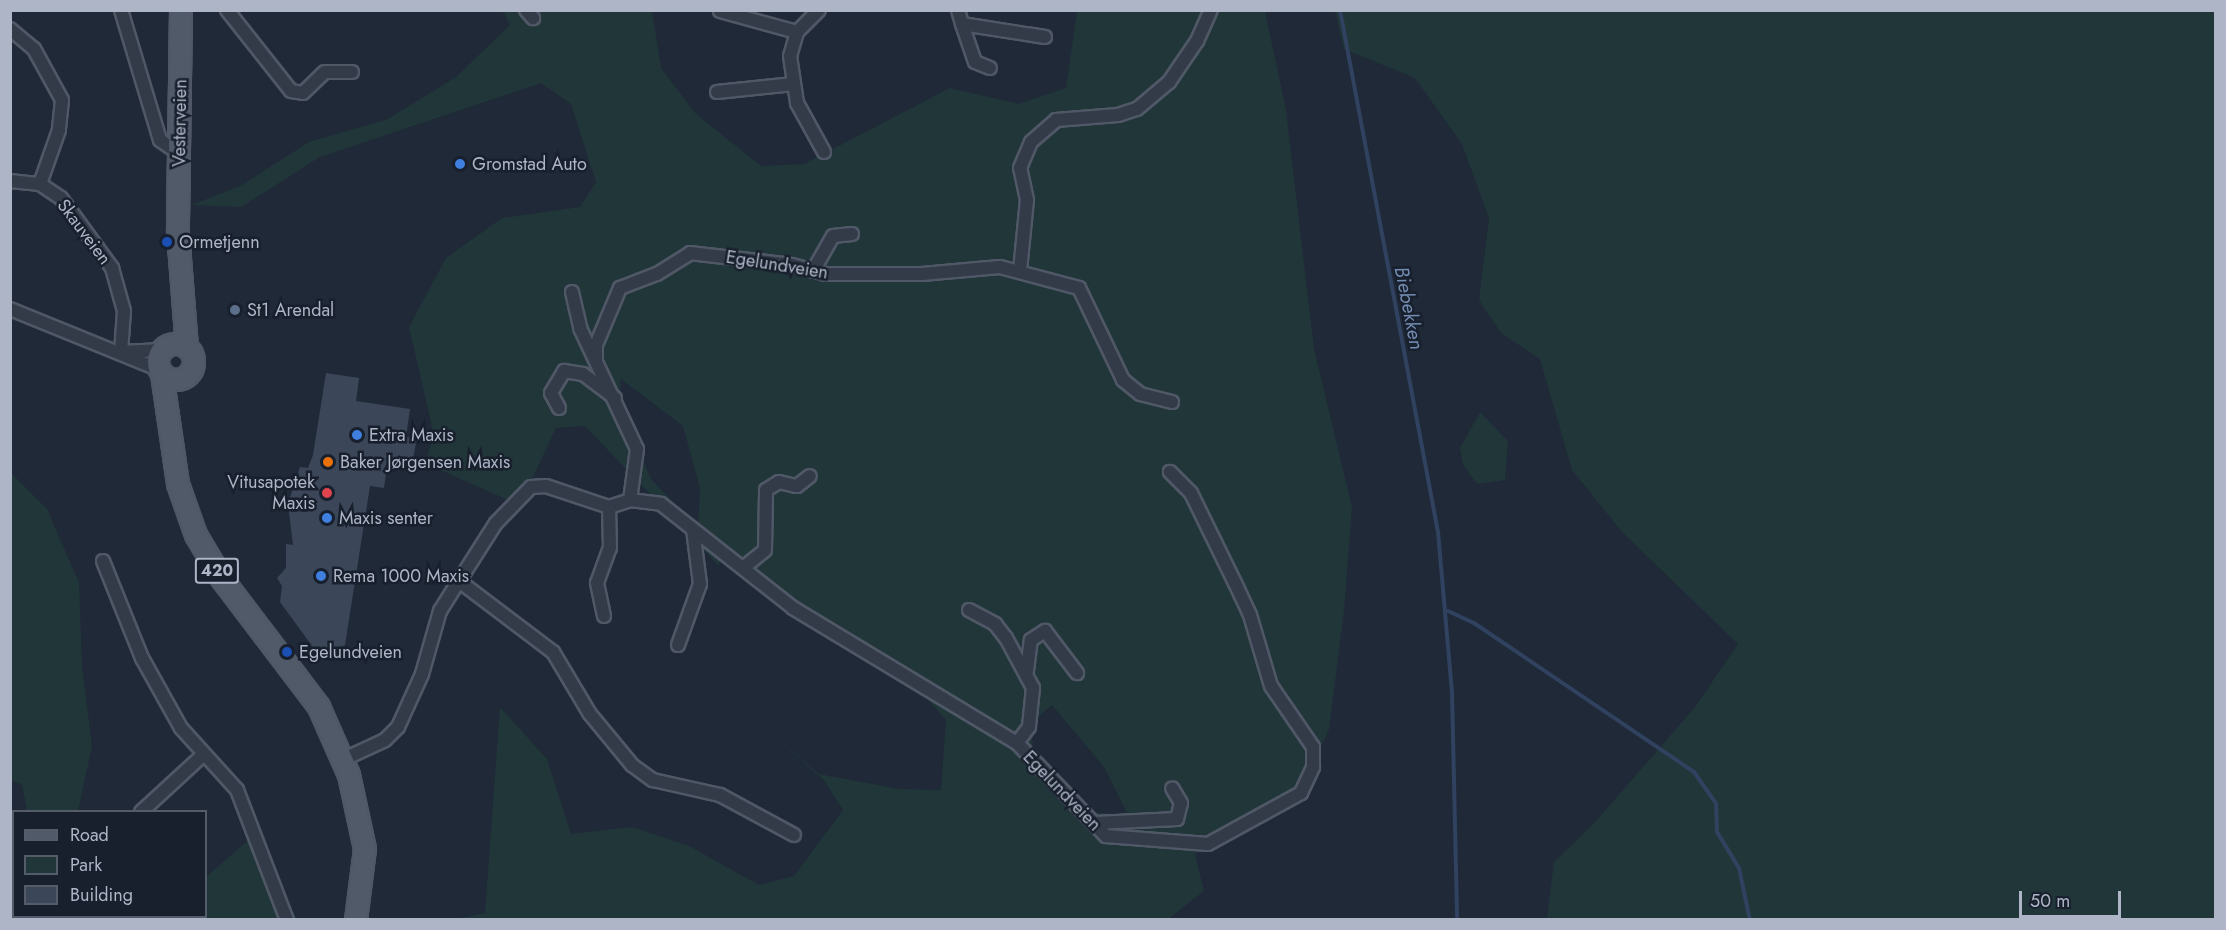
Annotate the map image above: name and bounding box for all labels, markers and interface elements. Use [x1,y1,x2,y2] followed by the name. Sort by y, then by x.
[168,79,192,167] street label: Vesterveien
[472,153,587,175] place label: Gromstad Auto
[453,157,467,171] marker: Gromstad Auto
[52,195,116,269] street label: Skauveien
[179,231,260,253] place label: Ormetjenn
[160,235,174,249] marker: Ormetjenn
[724,246,830,284] street label: Egelundveien
[1389,265,1429,351] water label: Biebekken
[247,299,334,321] place label: St1 Arendal
[228,303,242,317] marker: St1 Arendal
[369,424,454,446] place label: Extra Maxis
[350,428,364,442] marker: Extra Maxis
[340,451,510,473] place label: Baker Jørgensen Maxis
[321,455,335,469] marker: Baker Jørgensen Maxis
[227,472,315,514] place label: Vitusapotek Maxis
[320,486,334,500] marker: Vitusapotek Maxis
[339,507,433,529] place label: Maxis senter
[320,511,334,525] marker: Maxis senter
[194,558,240,584] road number: 420
[333,565,469,587] place label: Rema 1000 Maxis
[314,569,328,583] marker: Rema 1000 Maxis
[299,641,402,663] place label: Egelundveien
[280,645,294,659] marker: Egelundveien
[1018,746,1106,836] street label: Egelundveien
[12,810,207,918] legend
[70,822,109,848] text: Road
[70,852,102,878] text: Park
[2022,879,2124,917] scale bar
[70,882,133,908] text: Building
[2030,888,2070,914] text: 50 m

